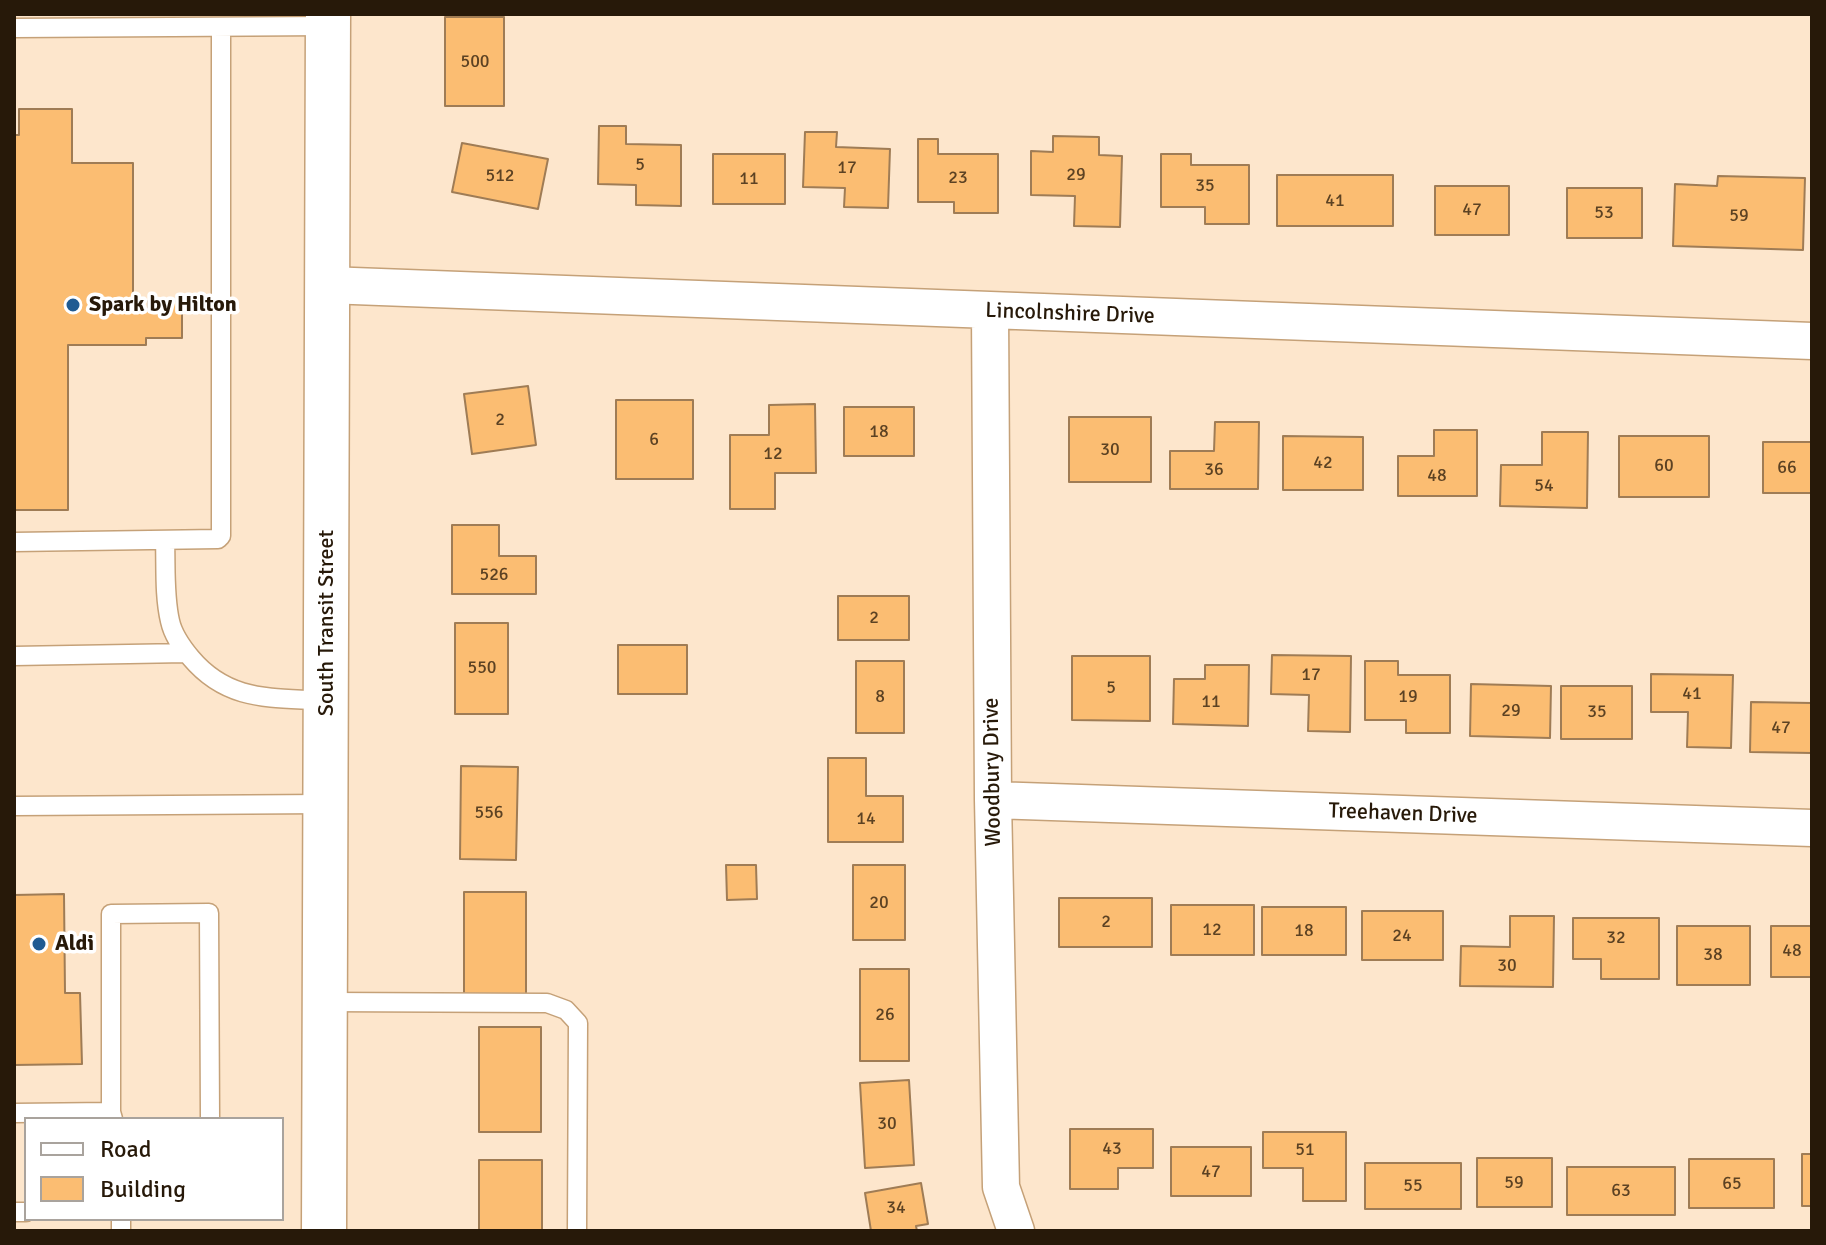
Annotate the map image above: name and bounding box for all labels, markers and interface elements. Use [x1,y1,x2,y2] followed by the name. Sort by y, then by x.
[460,51,490,73] house number: 500
[635,154,645,176] house number: 5
[837,157,857,179] house number: 17
[1066,164,1086,186] house number: 29
[485,165,515,187] house number: 512
[948,167,968,189] house number: 23
[739,168,759,190] house number: 11
[1195,175,1215,197] house number: 35
[1325,190,1345,212] house number: 41
[1462,199,1482,221] house number: 47
[1594,202,1614,224] house number: 53
[1729,205,1749,227] house number: 59
[89,292,237,318] place label: Spark by Hilton
[64,296,82,314] marker: Spark by Hilton
[985,298,1155,330] street label: Lincolnshire Drive
[495,409,505,431] house number: 2
[869,421,889,443] house number: 18
[649,429,659,451] house number: 6
[1100,439,1120,461] house number: 30
[763,443,783,465] house number: 12
[1313,452,1333,474] house number: 42
[1654,455,1674,477] house number: 60
[1777,457,1797,479] house number: 66
[1204,459,1224,481] house number: 36
[1427,465,1447,487] house number: 48
[1534,475,1554,497] house number: 54
[314,530,340,716] street label: South Transit Street
[479,564,509,586] house number: 526
[869,607,879,629] house number: 2
[467,657,497,679] house number: 550
[1301,664,1321,686] house number: 17
[1106,677,1116,699] house number: 5
[1682,683,1702,705] house number: 41
[875,686,885,708] house number: 8
[1398,686,1418,708] house number: 19
[1201,691,1221,713] house number: 11
[979,697,1007,847] street label: Woodbury Drive
[1501,700,1521,722] house number: 29
[1587,701,1607,723] house number: 35
[1771,717,1791,739] house number: 47
[1328,798,1478,830] street label: Treehaven Drive
[474,802,504,824] house number: 556
[856,808,876,830] house number: 14
[869,892,889,914] house number: 20
[1101,911,1111,933] house number: 2
[1202,919,1222,941] house number: 12
[1294,920,1314,942] house number: 18
[1392,925,1412,947] house number: 24
[1606,927,1626,949] house number: 32
[55,931,94,957] place label: Aldi
[30,935,48,953] marker: Aldi
[1782,940,1802,962] house number: 48
[1703,944,1723,966] house number: 38
[1497,955,1517,977] house number: 30
[875,1004,895,1026] house number: 26
[877,1113,897,1135] house number: 30
[24,1117,284,1221] legend
[100,1134,151,1164] text: Road
[1102,1138,1122,1160] house number: 43
[1295,1139,1315,1161] house number: 51
[1201,1161,1221,1183] house number: 47
[1504,1172,1524,1194] house number: 59
[1722,1173,1742,1195] house number: 65
[100,1174,186,1204] text: Building
[1403,1175,1423,1197] house number: 55
[1611,1180,1631,1202] house number: 63
[886,1197,906,1219] house number: 34

